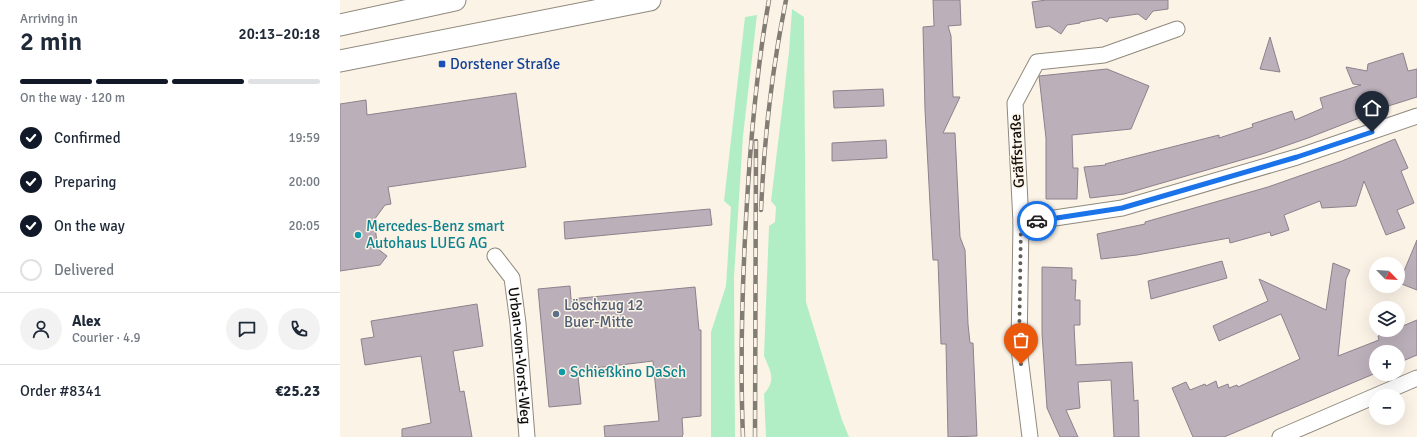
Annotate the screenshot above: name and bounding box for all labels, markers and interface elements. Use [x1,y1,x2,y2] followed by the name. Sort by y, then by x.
[20,11,78,27] text: Arriving in
[239,25,320,43] text: 20:13–20:18
[20,26,82,58] text: 2 min
[450,55,560,73] place label: Dorstener Straße
[437,59,447,69] marker: Dorstener Straße
[20,90,125,106] text: On the way · 120 m
[1355,91,1389,132] pin
[1361,97,1383,119] icon: home
[1006,114,1028,188] street label: Gräffstraße
[20,127,42,149] icon: check
[54,129,121,147] text: Confirmed
[288,130,320,146] text: 19:59
[20,171,42,193] icon: check
[54,173,117,191] text: Preparing
[288,174,320,190] text: 20:00
[1017,201,1057,241] courier
[1026,210,1048,232] icon: car
[20,215,42,237] icon: check
[54,217,125,235] text: On the way
[366,217,505,252] place label: Mercedes-Benz smart Autohaus LUEG AG
[288,218,320,234] text: 20:05
[353,230,363,240] marker: Mercedes-Benz smart Autohaus LUEG AG
[1369,257,1405,293] north arrow
[1369,257,1405,425] map controls
[54,261,114,279] text: Delivered
[504,286,535,425] street label: Urban-von-Vorst-Weg
[564,296,643,331] place label: Löschzug 12 Buer-Mitte
[1369,301,1405,337] button: layers
[20,308,62,350] button: person
[226,308,268,350] button: chat
[278,308,320,350] button: phone
[551,309,561,319] marker: Löschzug 12 Buer-Mitte
[72,312,101,330] text: Alex
[1004,323,1038,364] pin
[1010,329,1032,351] icon: bag
[72,330,141,346] text: Courier · 4.9
[1369,345,1405,381] button: +
[570,363,686,381] place label: Schießkino DaSch
[557,367,567,377] marker: Schießkino DaSch
[20,382,102,400] text: Order #8341
[275,382,320,400] text: €25.23
[1369,389,1405,425] button: −

